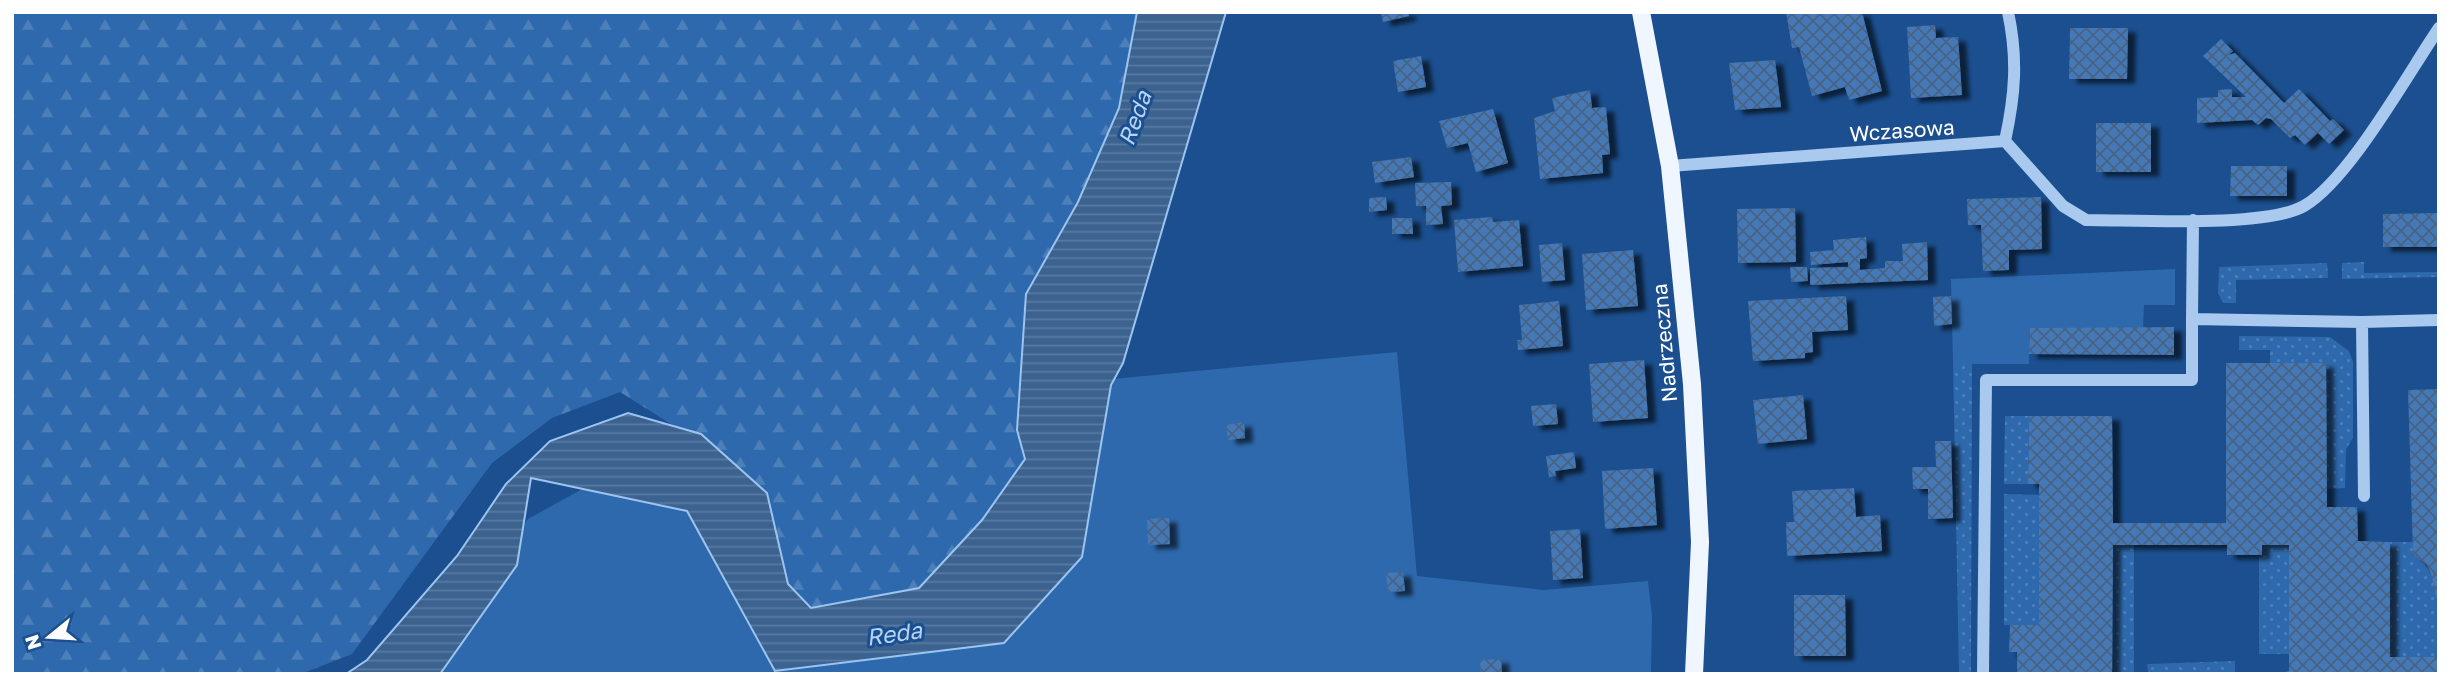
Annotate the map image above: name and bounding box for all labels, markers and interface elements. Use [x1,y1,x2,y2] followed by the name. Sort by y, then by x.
[1111,86,1157,149] water label: Reda
[1849,113,1955,147] street label: Wczasowa
[1646,283,1682,403] street label: Nadrzeczna
[14,602,84,672] north arrow
[864,615,925,651] water label: Reda
[19,632,46,653] text: N

